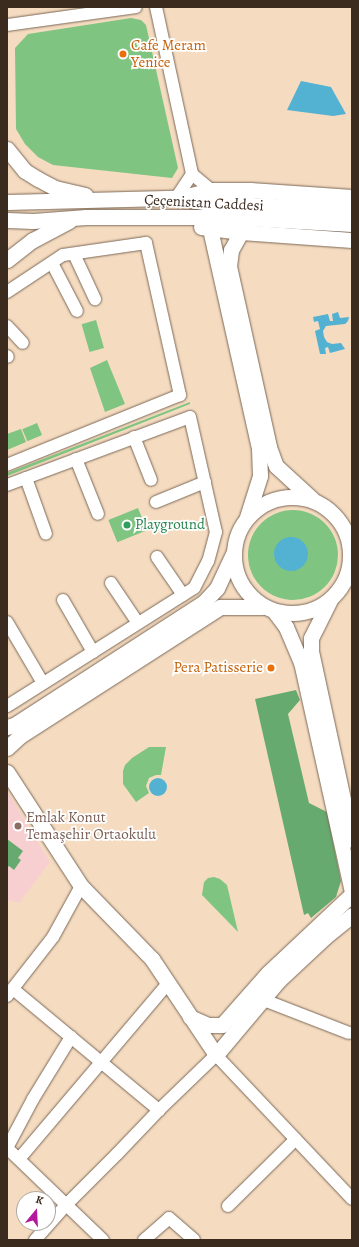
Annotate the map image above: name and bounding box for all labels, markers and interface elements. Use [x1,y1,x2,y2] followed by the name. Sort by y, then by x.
[131,36,206,71] place label: Cafe Meram Yenice
[118,49,128,59] marker: Cafe Meram Yenice
[144,191,264,215] street label: Çeçenistan Caddesi
[135,516,205,534] place label: Playground
[122,520,132,530] marker: Playground
[174,659,263,677] place label: Pera Patisserie
[266,663,276,673] marker: Pera Patisserie
[26,808,156,843] place label: Emlak Konut Temaşehir Ortaokulu
[13,821,23,831] marker: Emlak Konut Temaşehir Ortaokulu
[16,1191,56,1231] north arrow
[34,1192,45,1208] text: K

